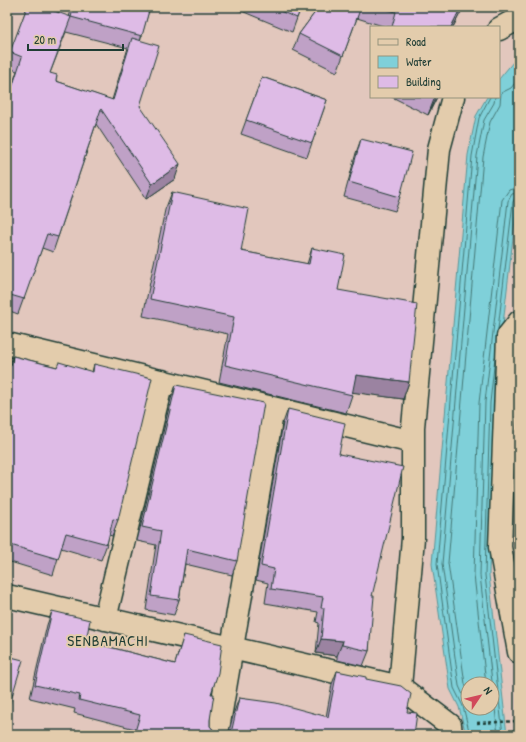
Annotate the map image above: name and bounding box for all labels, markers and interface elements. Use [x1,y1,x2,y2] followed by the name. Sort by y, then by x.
[28,26,123,52] scale bar
[370,26,500,98] legend
[34,31,56,48] text: 20 m
[406,33,426,50] text: Road
[406,53,432,70] text: Water
[406,73,441,90] text: Building
[67,630,149,651] district label: SENBAMACHI
[460,676,500,716] north arrow
[481,684,496,697] text: N

